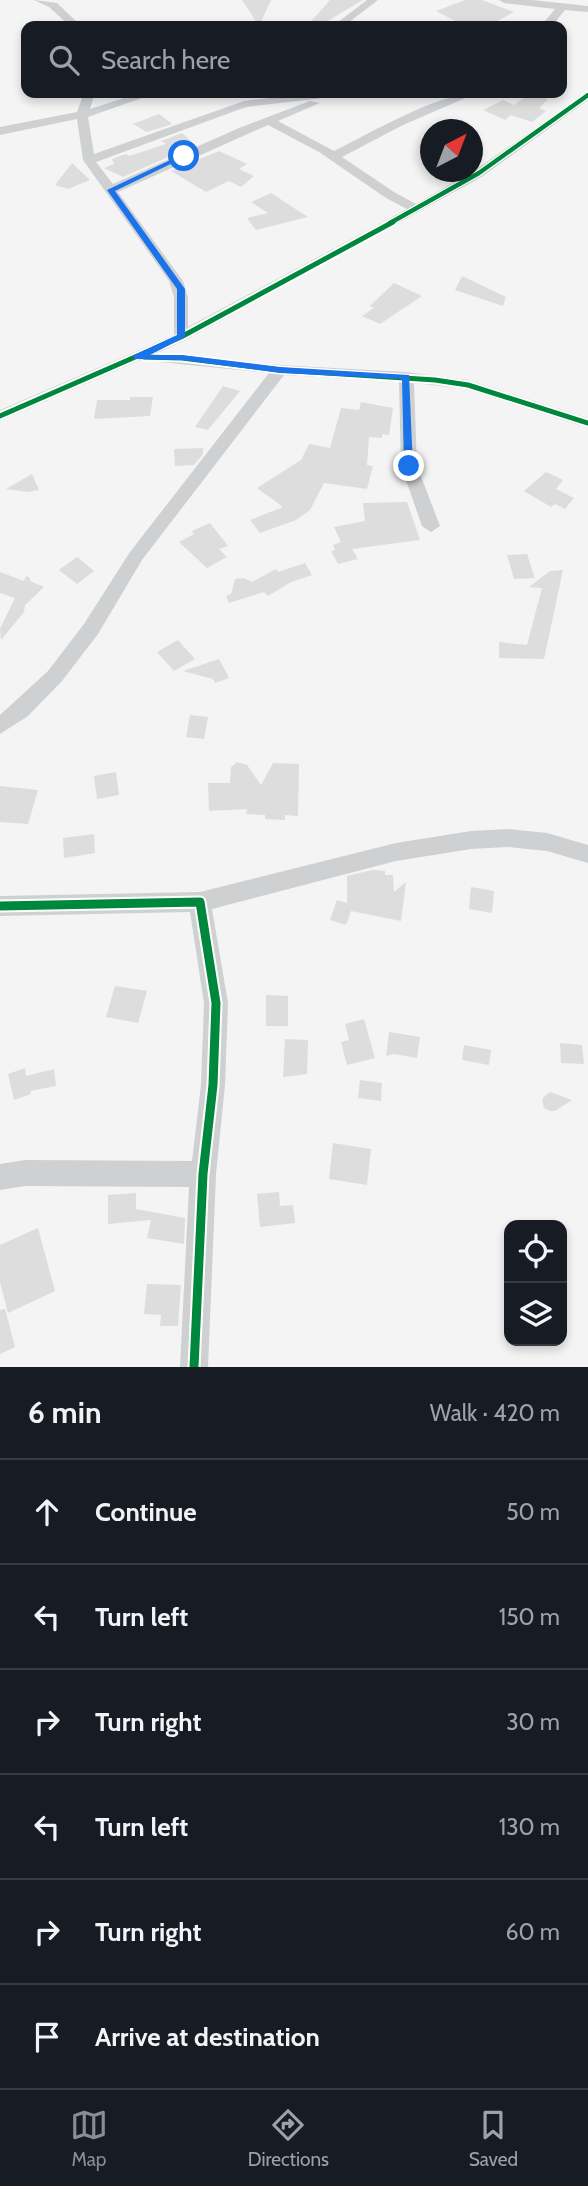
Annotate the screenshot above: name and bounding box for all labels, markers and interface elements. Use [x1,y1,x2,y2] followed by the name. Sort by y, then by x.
[21,21,567,98] search box
[45,41,83,79] icon: search
[101,44,230,76] text: Search here
[420,119,483,182] north arrow
[168,140,199,171] route start
[393,450,424,481] route end
[504,1220,567,1346] map controls
[504,1220,567,1283] button: locate
[504,1283,567,1346] button: layers
[28,1394,101,1431] text: 6 min
[430,1399,560,1427] text: Walk · 420 m
[28,1493,66,1531] icon: ahead
[95,1496,197,1528] text: Continue
[506,1498,560,1526] text: 50 m
[28,1598,66,1636] icon: left
[95,1601,188,1633] text: Turn left
[499,1603,560,1631] text: 150 m
[28,1703,66,1741] icon: right
[95,1706,201,1738] text: Turn right
[506,1708,560,1736] text: 30 m
[28,1808,66,1846] icon: left
[95,1811,188,1843] text: Turn left
[499,1813,560,1841] text: 130 m
[28,1913,66,1951] icon: right
[95,1916,201,1948] text: Turn right
[506,1918,560,1946] text: 60 m
[28,2018,66,2056] icon: arrive
[95,2021,320,2053] text: Arrive at destination
[70,2106,108,2171] tab: Map
[248,2106,329,2171] tab: Directions
[469,2106,518,2171] tab: Saved

